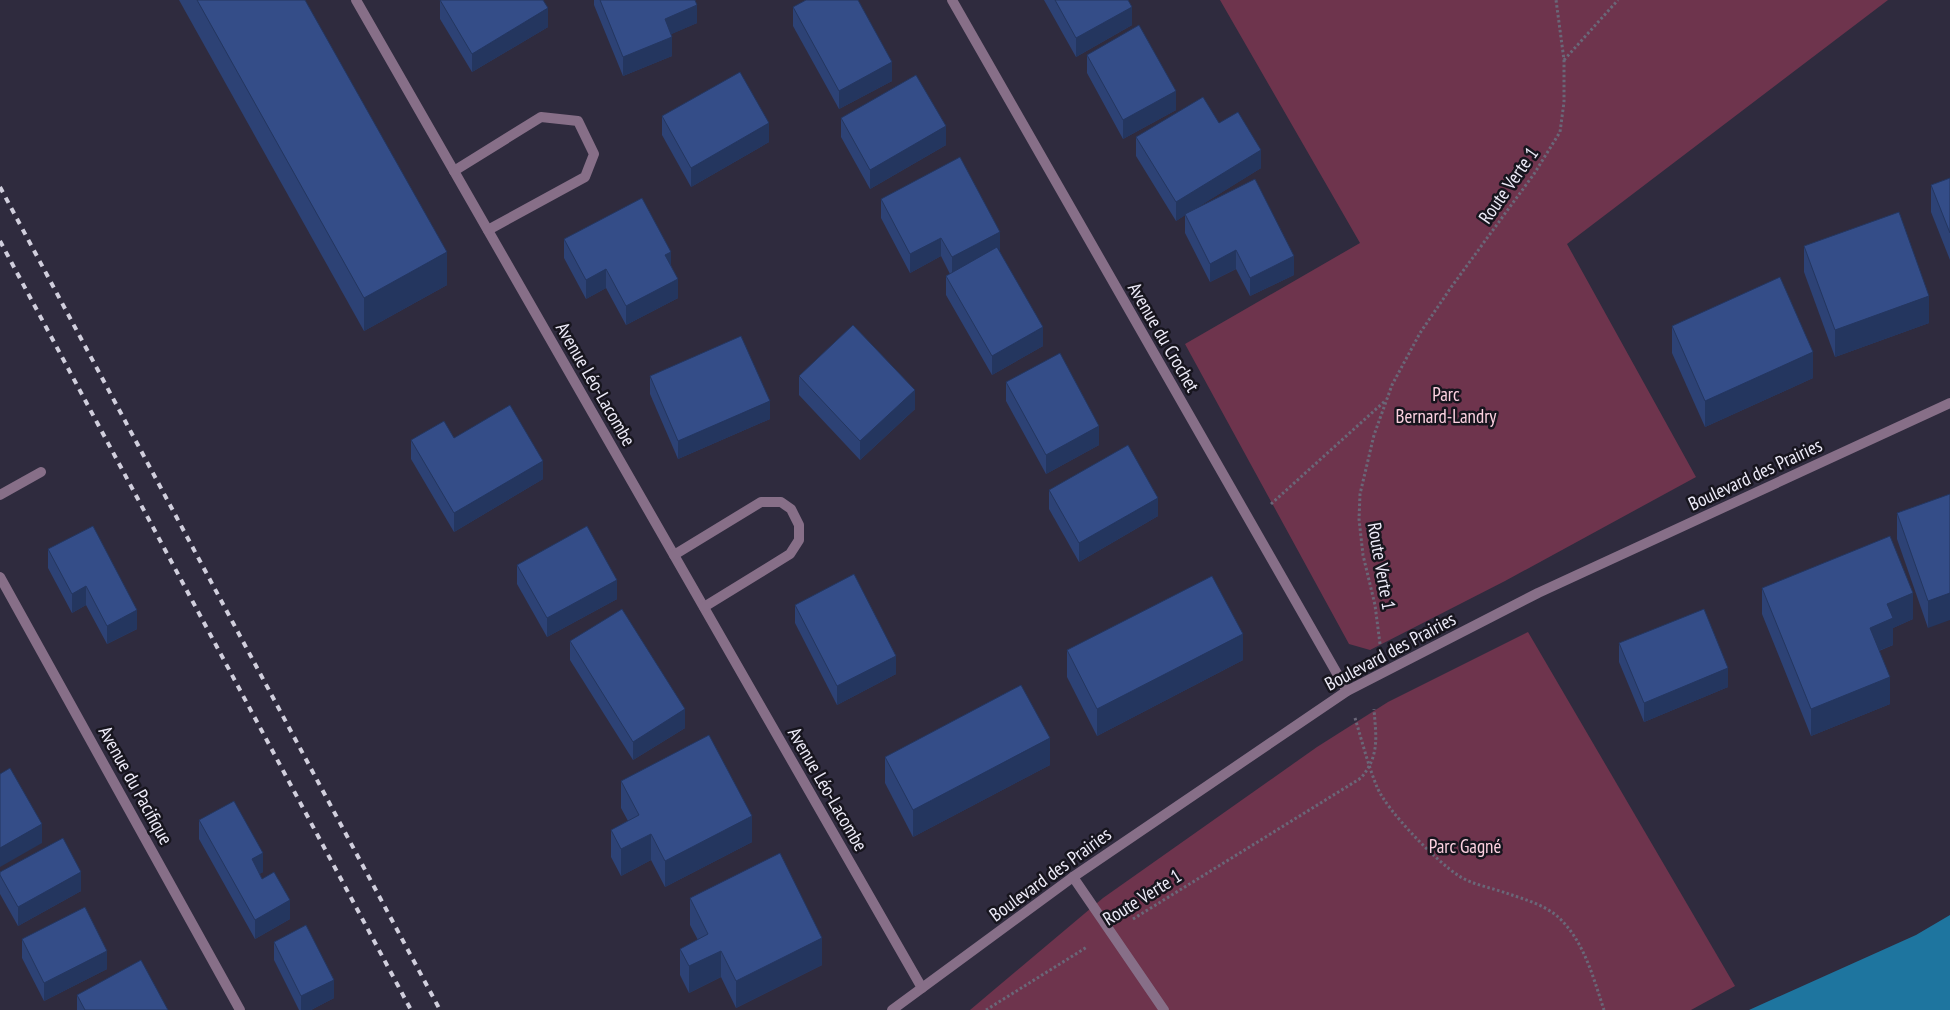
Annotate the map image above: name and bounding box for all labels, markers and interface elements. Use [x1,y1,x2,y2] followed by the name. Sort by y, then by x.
[1473,142,1543,228] street label: Route Verte 1
[1123,278,1205,397] street label: Avenue du Crochet
[551,318,641,450] street label: Avenue Léo-Lacombe
[1395,382,1497,428] park label: Parc Bernard-Landry
[1684,433,1826,515] street label: Boulevard des Prairies
[1363,520,1401,612] street label: Route Verte 1
[1320,606,1460,696] street label: Boulevard des Prairies
[94,722,178,849] street label: Avenue du Pacifique
[783,723,873,855] street label: Avenue Léo-Lacombe
[984,822,1116,926] street label: Boulevard des Prairies
[1429,834,1501,858] park label: Parc Gagné
[1098,863,1186,931] street label: Route Verte 1

